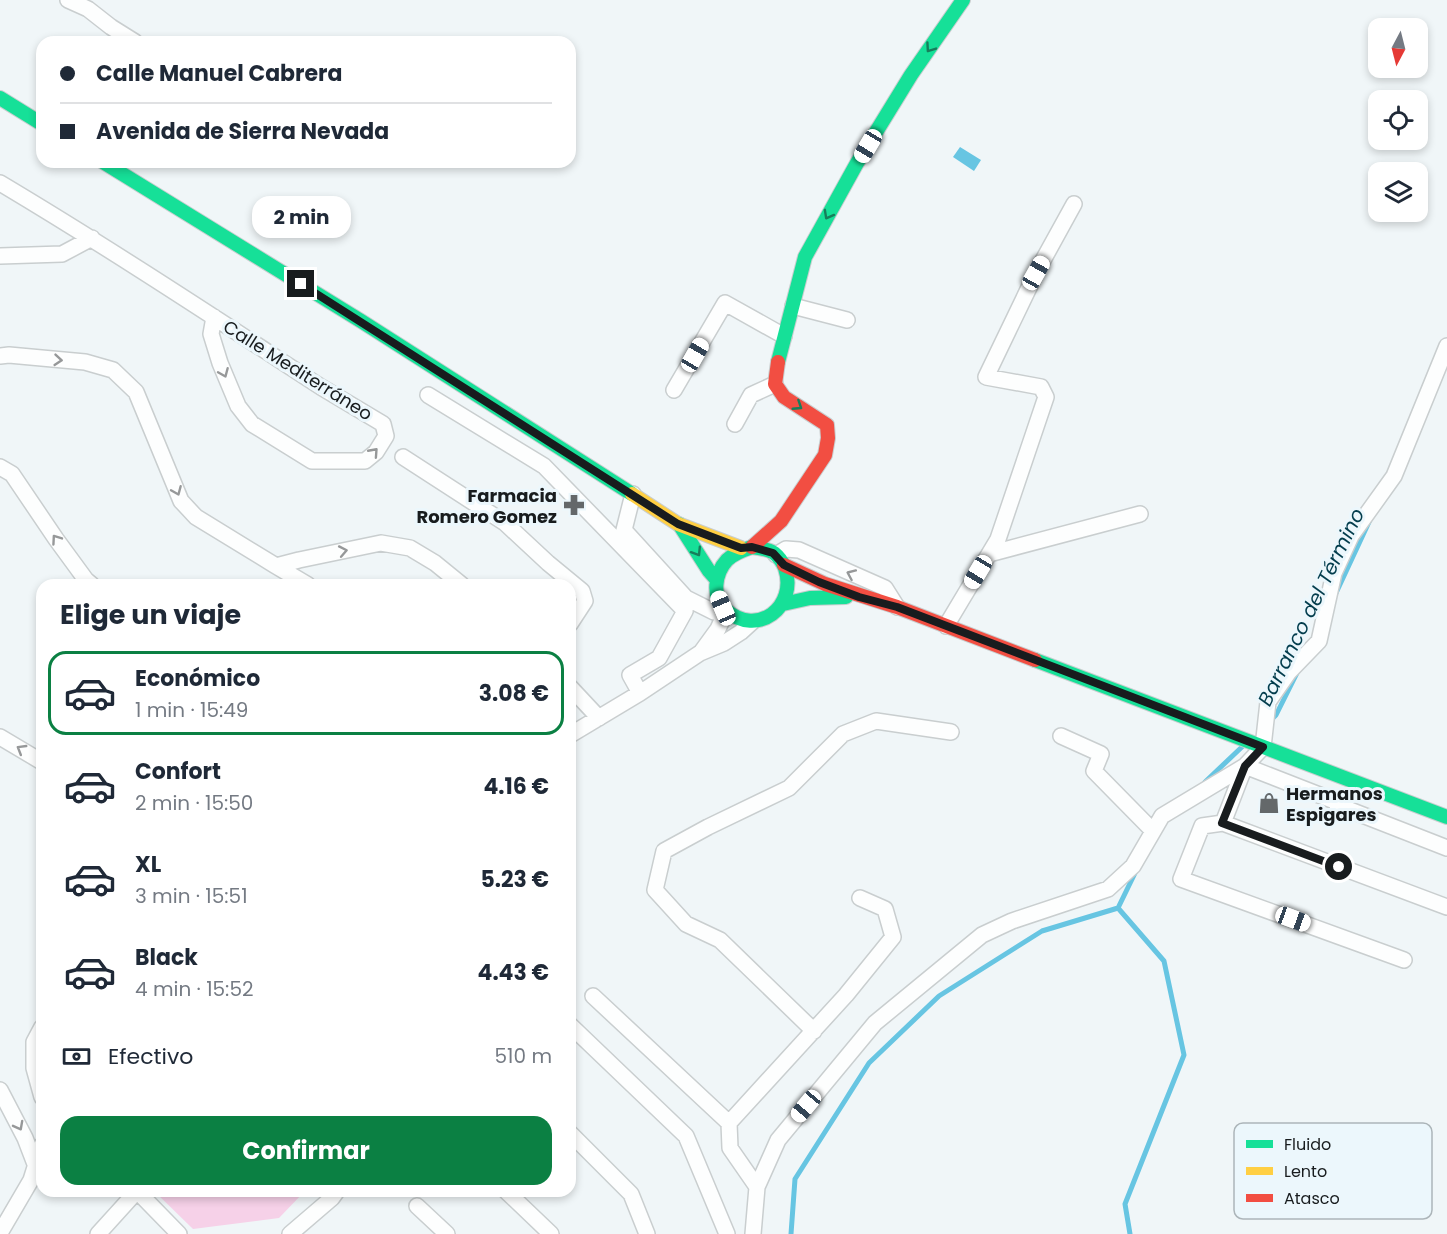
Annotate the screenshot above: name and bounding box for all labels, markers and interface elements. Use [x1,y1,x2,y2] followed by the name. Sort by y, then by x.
[1368,18,1428,78] north arrow
[1368,18,1428,222] map controls
[926,42,937,53] one-way arrow
[96,58,342,89] text: Calle Manuel Cabrera
[1368,90,1428,150] button: locate
[96,116,389,147] text: Avenida de Sierra Nevada
[851,126,885,166] car
[1368,162,1428,222] button: layers
[252,197,350,239] callout: 2 min
[273,203,330,231] text: 2 min
[824,209,835,219] one-way arrow
[1019,253,1053,293] car
[287,270,314,297] route end
[219,314,377,426] street label: Calle Mediterráneo
[678,335,712,375] car
[54,353,63,366] one-way arrow
[217,367,229,378] one-way arrow
[792,399,802,411] one-way arrow
[367,448,378,459] one-way arrow
[416,483,557,529] place label: Farmacia Romero Gomez
[170,485,182,496] one-way arrow
[562,493,586,517] pharmacy icon: Farmacia Romero Gomez
[1251,504,1371,710] water label: Barranco del Término
[52,535,63,546] one-way arrow
[338,545,348,558] one-way arrow
[689,545,700,556] one-way arrow
[961,552,995,592] car
[847,569,858,581] one-way arrow
[708,588,738,628] car
[60,596,241,633] text: Elige un viaje
[135,663,260,694] text: Económico
[63,666,117,720] icon: car
[479,678,549,709] text: 3.08 €
[135,696,248,724] text: 1 min · 15:49
[17,745,27,757] one-way arrow
[135,756,221,787] text: Confort
[63,759,117,813] icon: car
[483,771,549,802] text: 4.16 €
[1286,781,1383,827] place label: Hermanos Espigares
[135,789,253,817] text: 2 min · 15:50
[1257,791,1281,815] shop icon: Hermanos Espigares
[135,849,161,880] text: XL
[63,852,117,906] icon: car
[1325,853,1352,880] route start
[480,864,549,895] text: 5.23 €
[135,882,248,910] text: 3 min · 15:51
[1273,904,1313,934] car
[135,942,198,973] text: Black
[63,945,117,999] icon: car
[478,957,549,988] text: 4.43 €
[135,975,253,1003] text: 4 min · 15:52
[60,1040,93,1073] icon: cash
[108,1041,193,1072] text: Efectivo
[495,1042,552,1070] text: 510 m
[788,1086,824,1126] car
[60,1116,552,1185] button: Confirmar
[12,1120,23,1131] one-way arrow
[1234,1123,1432,1219] legend
[1284,1133,1331,1156] text: Fluido
[1284,1160,1327,1183] text: Lento
[1284,1187,1340,1210] text: Atasco

